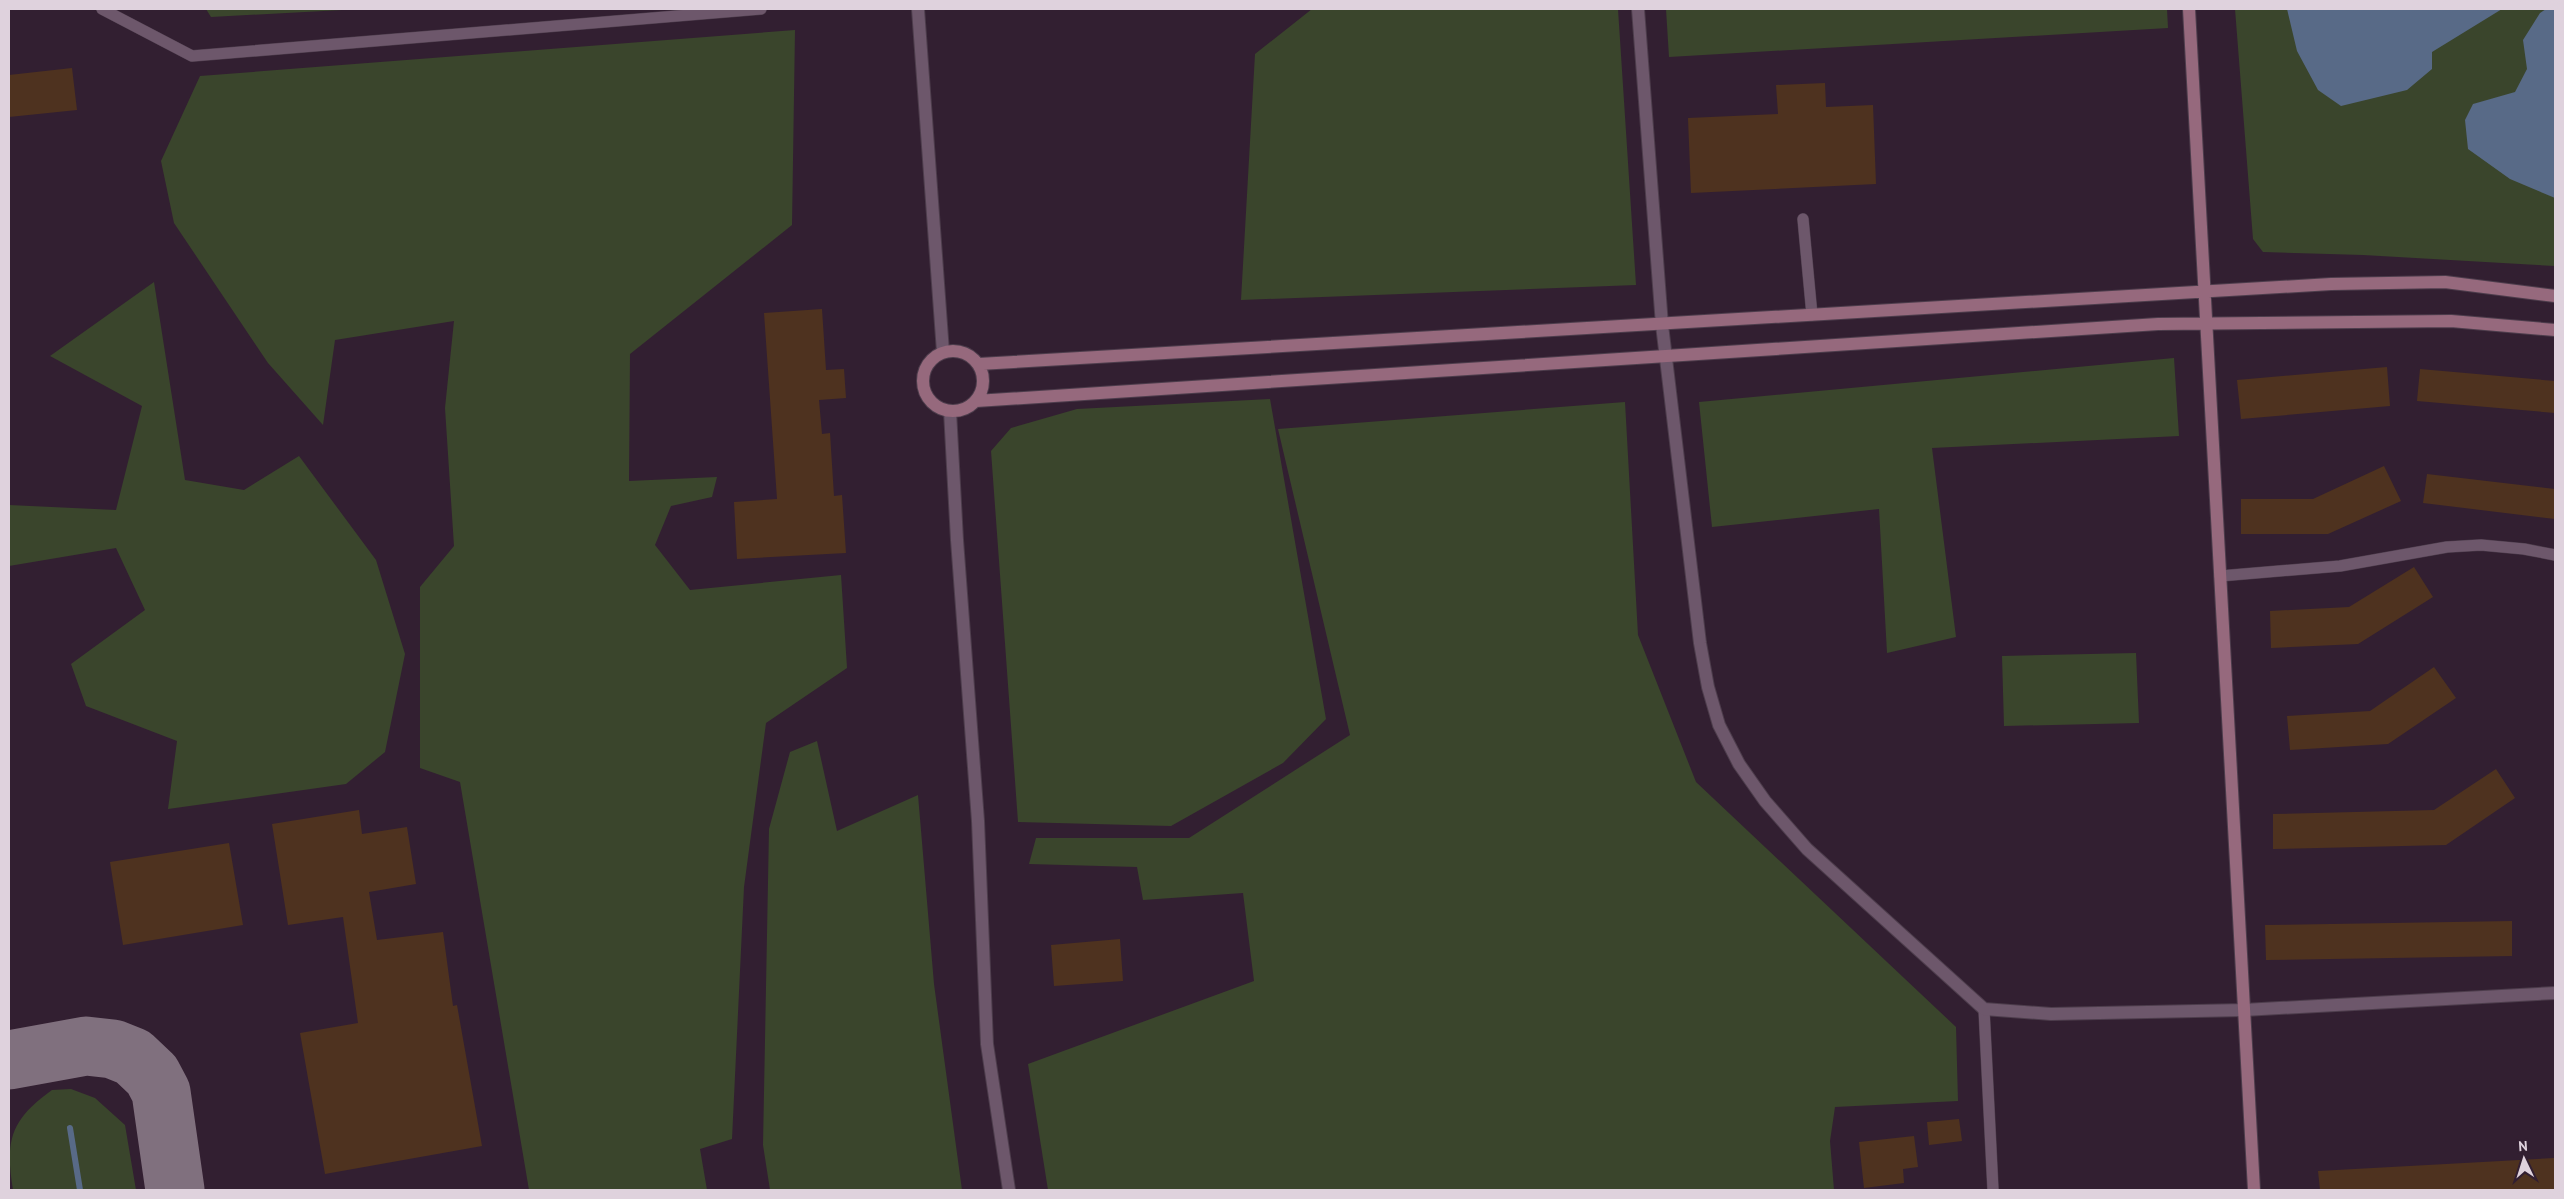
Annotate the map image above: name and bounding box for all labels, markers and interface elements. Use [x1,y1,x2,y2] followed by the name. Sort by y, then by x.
[2499,1134,2549,1184] north arrow
[2518,1137,2528,1155] text: N

